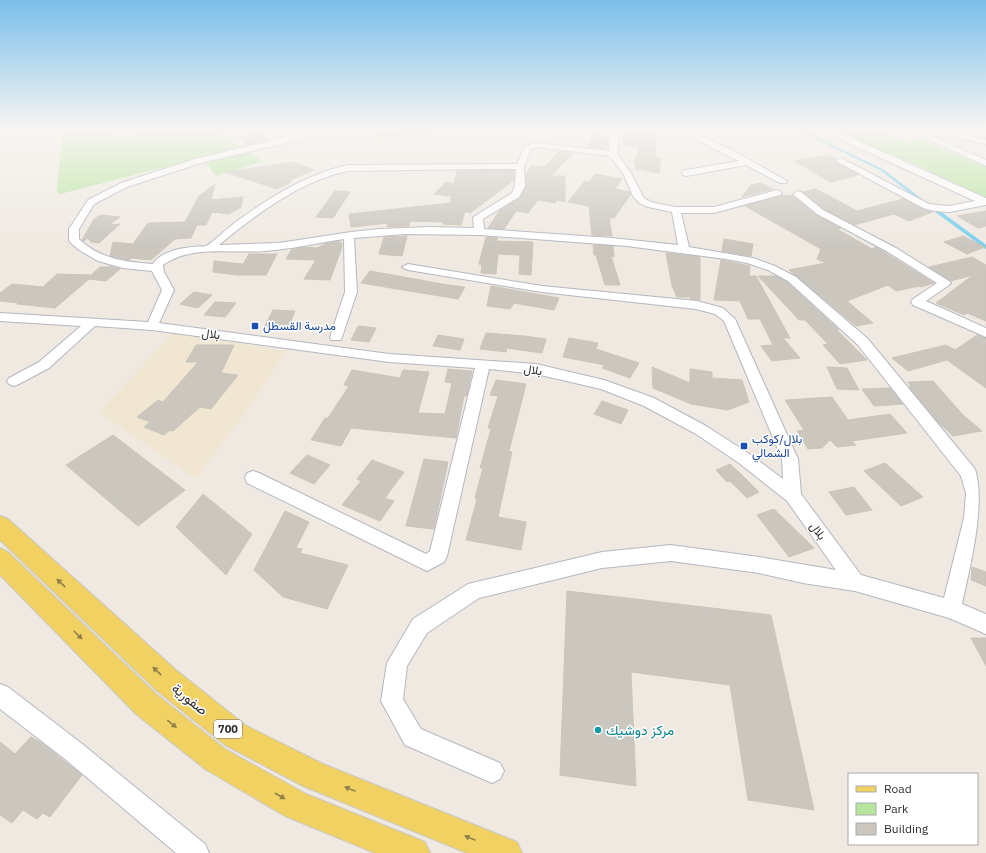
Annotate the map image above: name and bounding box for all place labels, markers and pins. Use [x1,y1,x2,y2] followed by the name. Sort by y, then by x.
[263,318,336,334] place label: مدرسة القسطل
[250,321,260,331] marker: مدرسة القسطل
[752,431,802,463] place label: بلال/كوكب الشمالي
[739,441,749,451] marker: بلال/كوكب الشمالي
[606,721,674,739] place label: مركز دوشيك
[593,725,603,735] marker: مركز دوشيك

